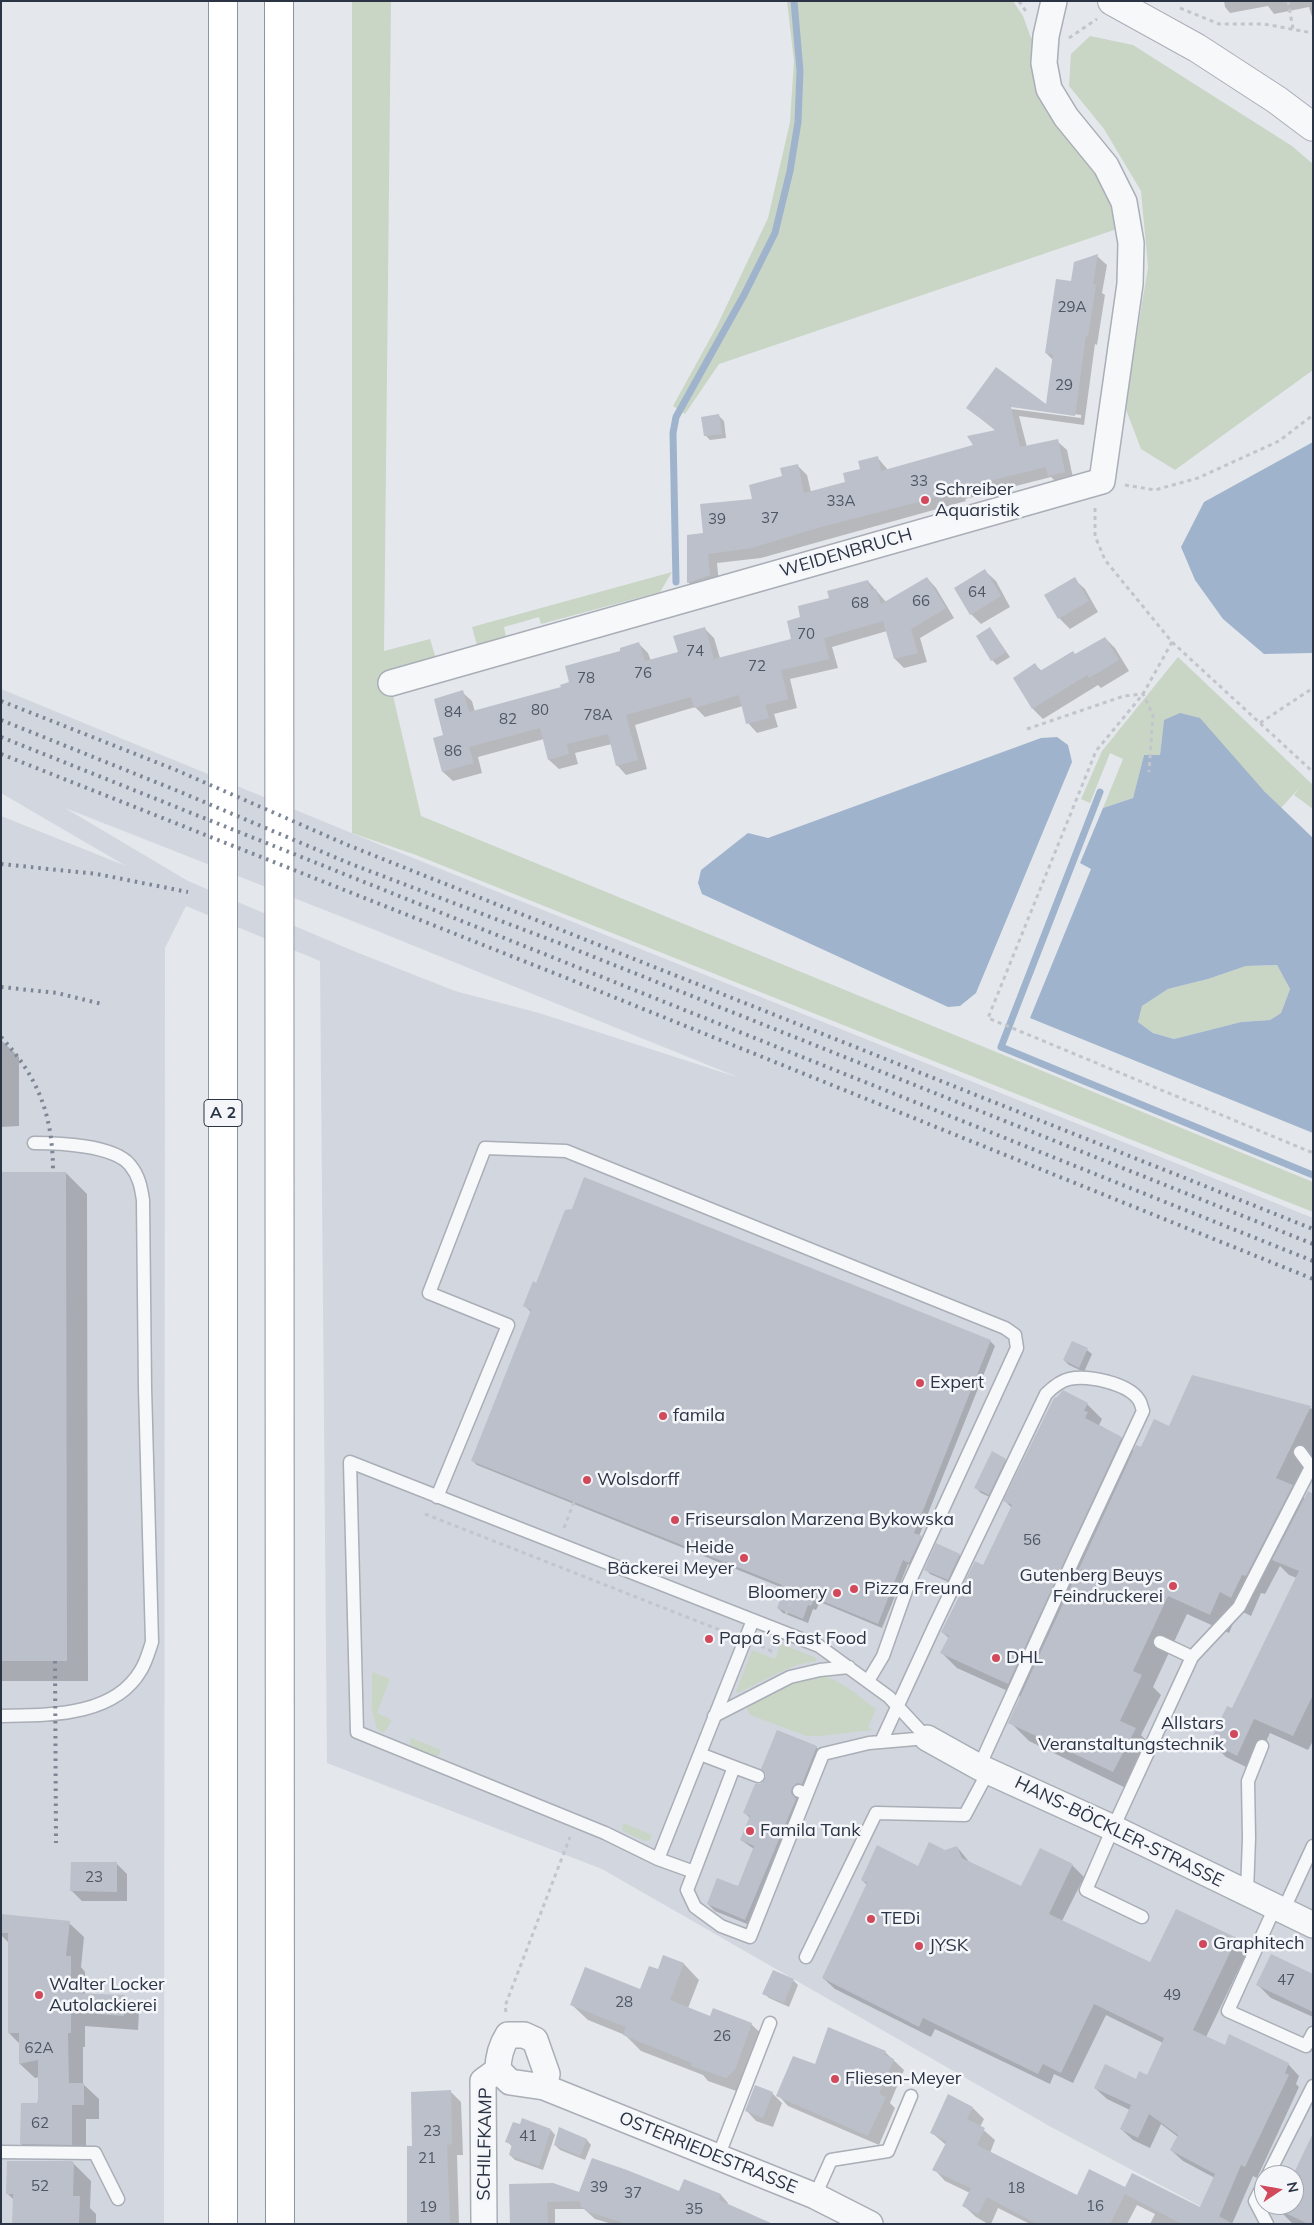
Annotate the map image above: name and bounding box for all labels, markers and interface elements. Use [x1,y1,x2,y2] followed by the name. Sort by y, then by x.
[1057,298,1087,316] house number: 29A
[1055,376,1073,394] house number: 29
[910,472,928,490] house number: 33
[935,479,1020,522] place label: Schreiber Aquaristik
[826,492,856,510] house number: 33A
[919,494,931,506] marker: Schreiber Aquaristik
[761,509,779,527] house number: 37
[708,510,726,528] house number: 39
[777,524,915,582] street label: WEIDENBRUCH
[968,583,986,601] house number: 64
[912,592,930,610] house number: 66
[851,594,869,612] house number: 68
[797,625,815,643] house number: 70
[686,642,704,660] house number: 74
[748,657,766,675] house number: 72
[634,664,652,682] house number: 76
[577,669,595,687] house number: 78
[531,701,549,719] house number: 80
[444,703,462,721] house number: 84
[583,706,613,724] house number: 78A
[499,710,517,728] house number: 82
[444,742,462,760] house number: 86
[204,1100,242,1126] road number: A 2
[930,1372,984,1394] place label: Expert
[914,1377,926,1389] marker: Expert
[673,1405,725,1427] place label: famila
[657,1410,669,1422] marker: famila
[597,1469,679,1491] place label: Wolsdorff
[581,1474,593,1486] marker: Wolsdorff
[685,1509,954,1531] place label: Friseursalon Marzena Bykowska
[669,1514,681,1526] marker: Friseursalon Marzena Bykowska
[1023,1531,1041,1549] house number: 56
[607,1537,734,1580] place label: Heide Bäckerei Meyer
[738,1552,750,1564] marker: Heide Bäckerei Meyer
[1020,1565,1163,1608] place label: Gutenberg Beuys Feindruckerei
[864,1578,972,1600] place label: Pizza Freund
[1167,1580,1179,1592] marker: Gutenberg Beuys Feindruckerei
[748,1582,827,1604] place label: Bloomery
[848,1583,860,1595] marker: Pizza Freund
[831,1587,843,1599] marker: Bloomery
[719,1628,867,1650] place label: Papa´s Fast Food
[703,1633,715,1645] marker: Papa´s Fast Food
[1006,1647,1043,1669] place label: DHL
[990,1652,1002,1664] marker: DHL
[1038,1713,1224,1756] place label: Allstars Veranstaltungstechnik
[1228,1728,1240,1740] marker: Allstars Veranstaltungstechnik
[1011,1772,1227,1892] street label: HANS-BÖCKLER-STRASSE
[760,1820,861,1842] place label: Famila Tank
[744,1825,756,1837] marker: Famila Tank
[85,1868,103,1886] house number: 23
[881,1908,920,1930] place label: TEDi
[865,1913,877,1925] marker: TEDi
[1213,1933,1304,1955] place label: Graphitech
[929,1935,968,1957] place label: JYSK
[1197,1938,1209,1950] marker: Graphitech
[913,1940,925,1952] marker: JYSK
[1277,1971,1295,1989] house number: 47
[49,1974,165,2016] place label: Walter Locker Autolackierei
[1163,1986,1181,2004] house number: 49
[33,1989,45,2001] marker: Walter Locker Autolackierei
[615,1993,633,2011] house number: 28
[713,2027,731,2045] house number: 26
[24,2039,54,2057] house number: 62A
[845,2068,961,2090] place label: Fliesen-Meyer
[829,2073,841,2085] marker: Fliesen-Meyer
[473,2087,497,2201] street label: SCHILFKAMP
[616,2107,800,2199] street label: OSTERRIEDESTRASSE
[31,2114,49,2132] house number: 62
[423,2122,441,2140] house number: 23
[519,2127,537,2145] house number: 41
[418,2149,436,2167] house number: 21
[1254,2165,1304,2215] north arrow
[31,2177,49,2195] house number: 52
[590,2178,608,2196] house number: 39
[1007,2179,1025,2197] house number: 18
[1283,2180,1303,2194] text: N
[624,2184,642,2202] house number: 37
[1086,2197,1104,2215] house number: 16
[419,2198,437,2216] house number: 19
[685,2200,703,2218] house number: 35

